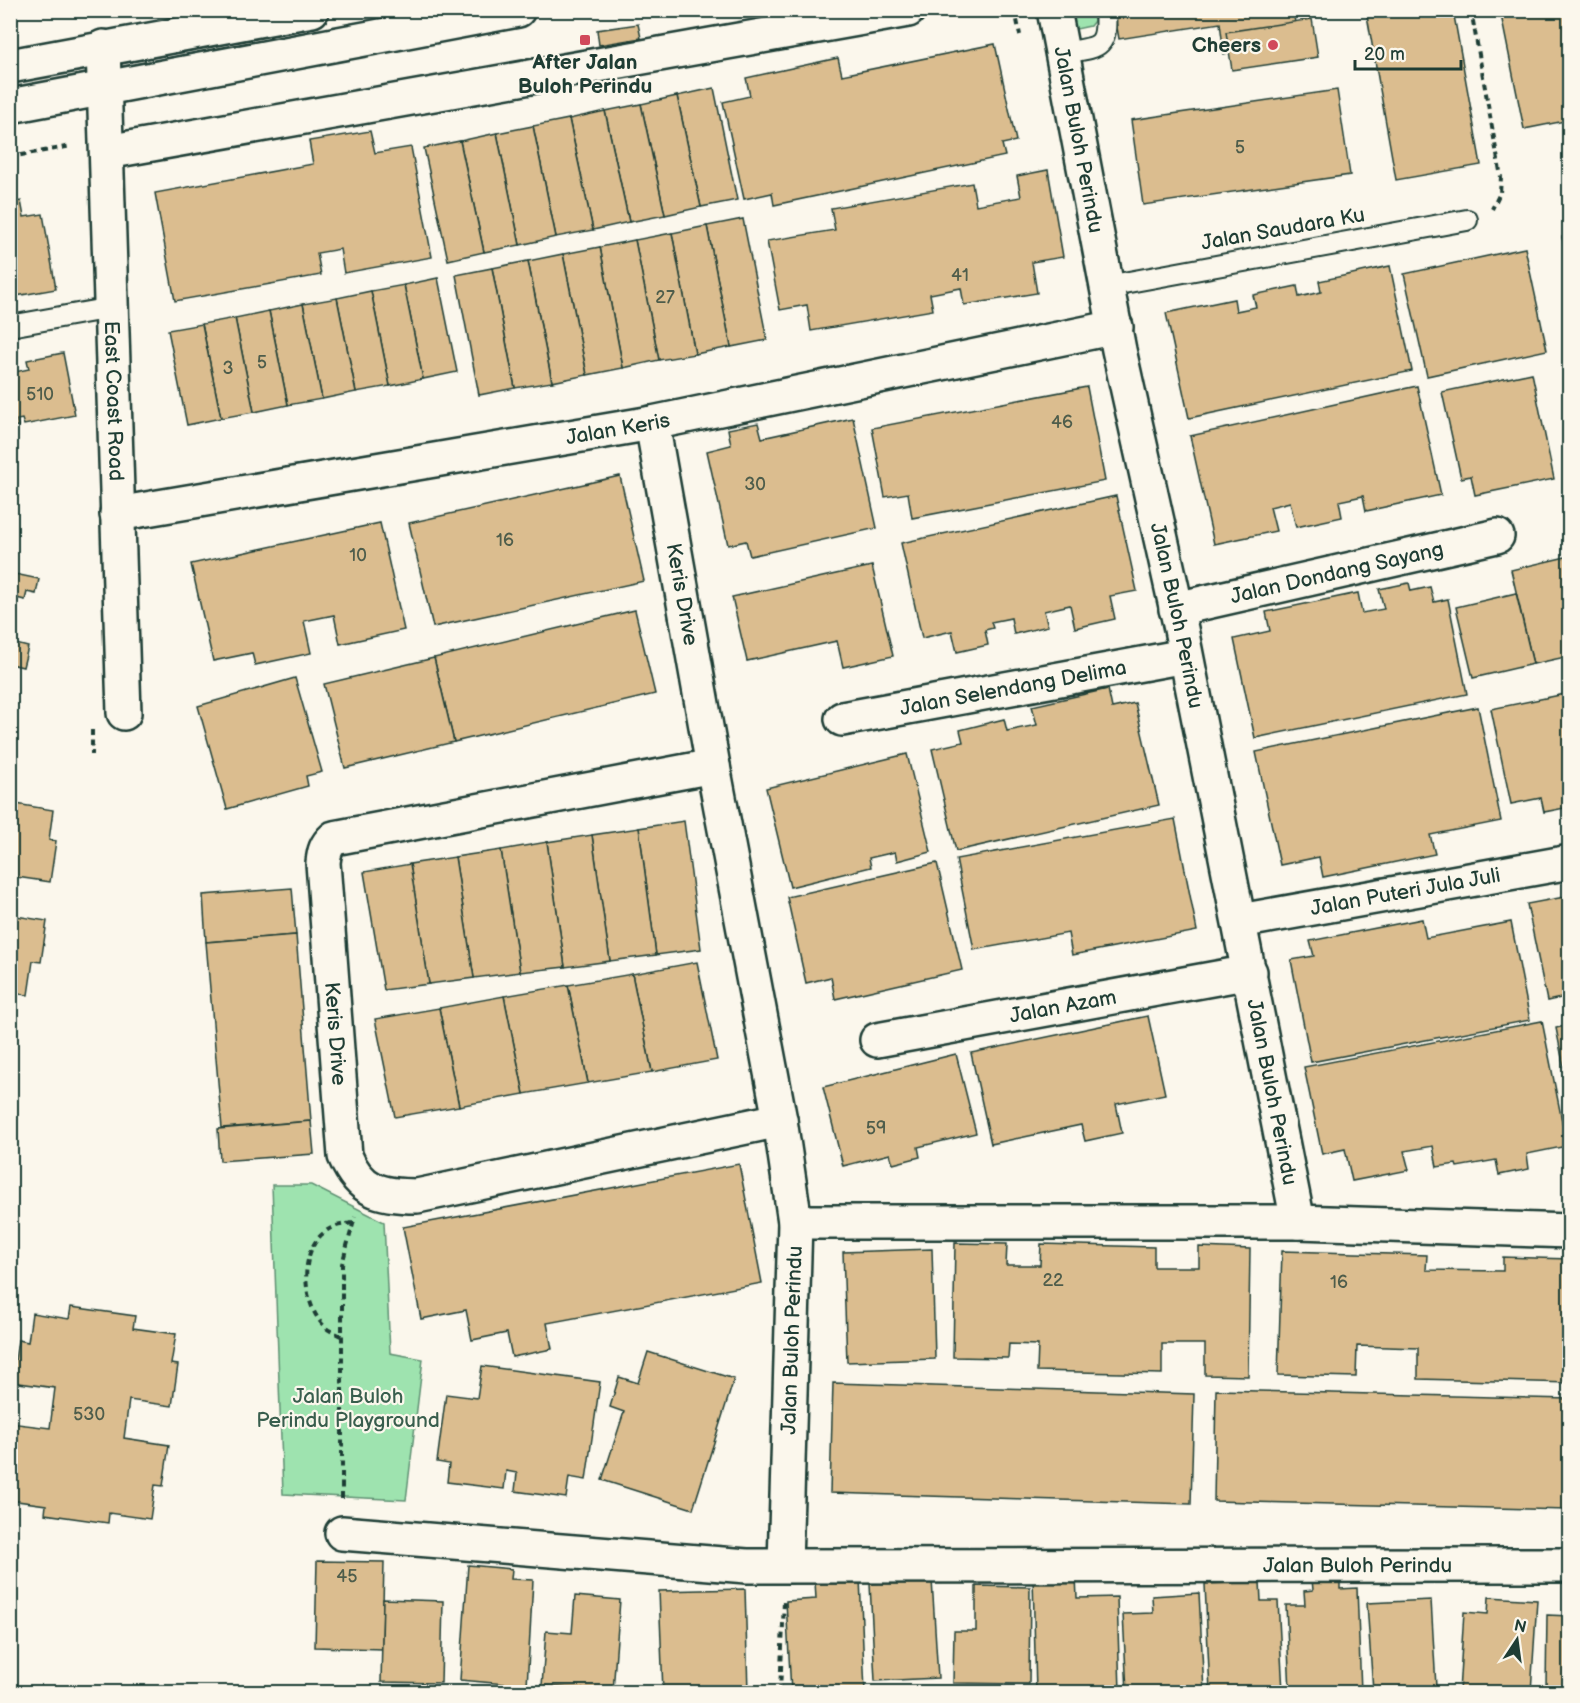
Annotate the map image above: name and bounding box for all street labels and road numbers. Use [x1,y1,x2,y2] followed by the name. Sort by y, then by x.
[1049,44,1109,235] street label: Jalan Buloh Perindu
[1199,202,1367,256] street label: Jalan Saudara Ku
[99,320,129,481] street label: East Coast Road
[564,407,672,450] street label: Jalan Keris
[1145,520,1209,711] street label: Jalan Buloh Perindu
[1228,536,1446,609] street label: Jalan Dondang Sayang
[661,541,704,648] street label: Keris Drive
[898,655,1128,721] street label: Jalan Selendang Delima
[1308,862,1502,921] street label: Jalan Puteri Jula Juli
[319,981,352,1086] street label: Keris Drive
[1007,984,1118,1028] street label: Jalan Azam
[1242,997,1303,1187] street label: Jalan Buloh Perindu
[776,1245,808,1435] street label: Jalan Buloh Perindu
[1263,1553,1452,1578] street label: Jalan Buloh Perindu

